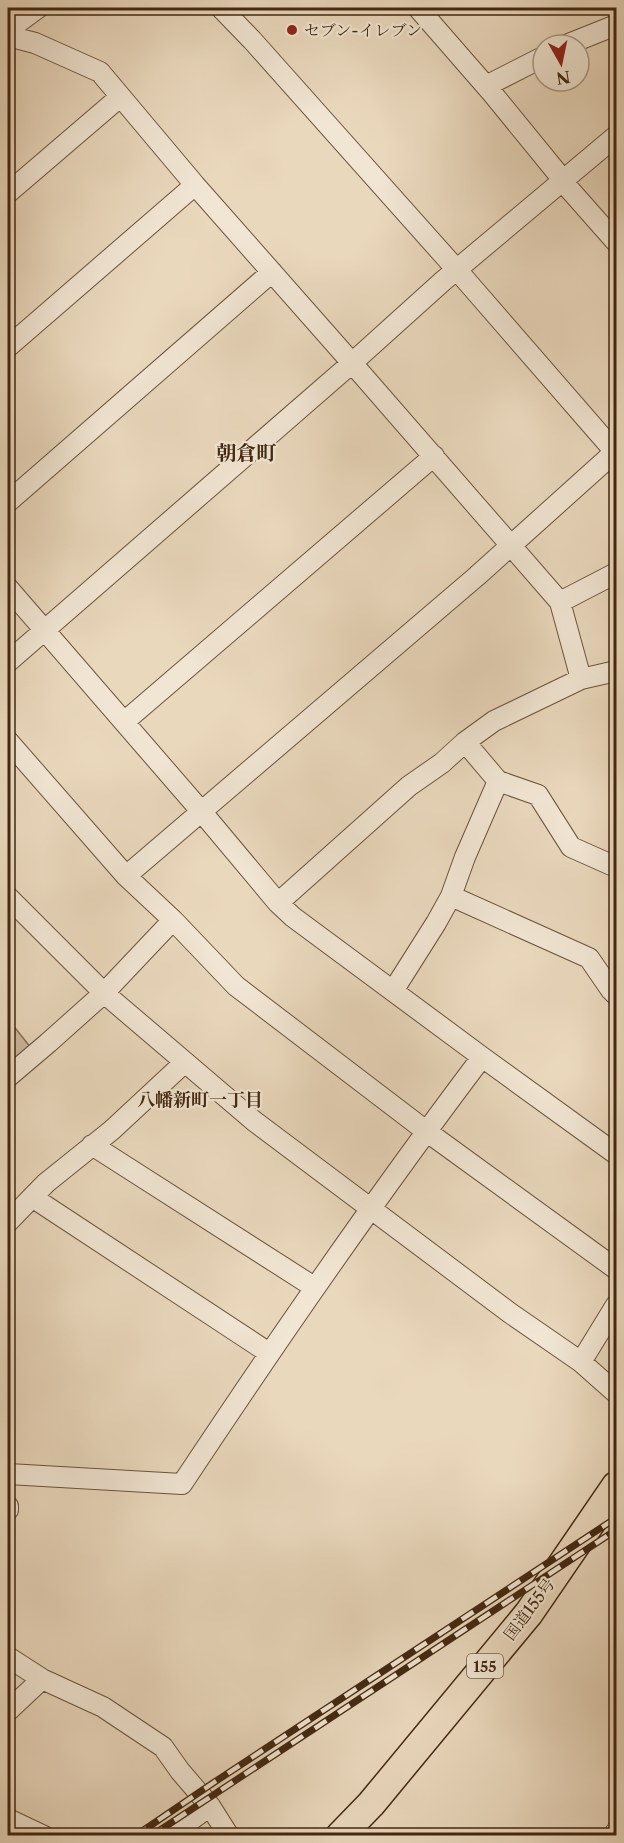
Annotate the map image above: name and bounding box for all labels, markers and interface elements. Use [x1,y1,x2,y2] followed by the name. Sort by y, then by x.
[304,20,422,40] place label: セブン-イレブン
[285,23,299,37] marker: セブン-イレブン
[531,33,591,93] north arrow
[555,67,572,89] text: N
[216,441,277,465] district label: 朝倉町
[137,1089,263,1111] district label: 八幡新町一丁目
[499,1574,559,1644] street label: 国道155号
[467,1654,503,1678] road number: 155

